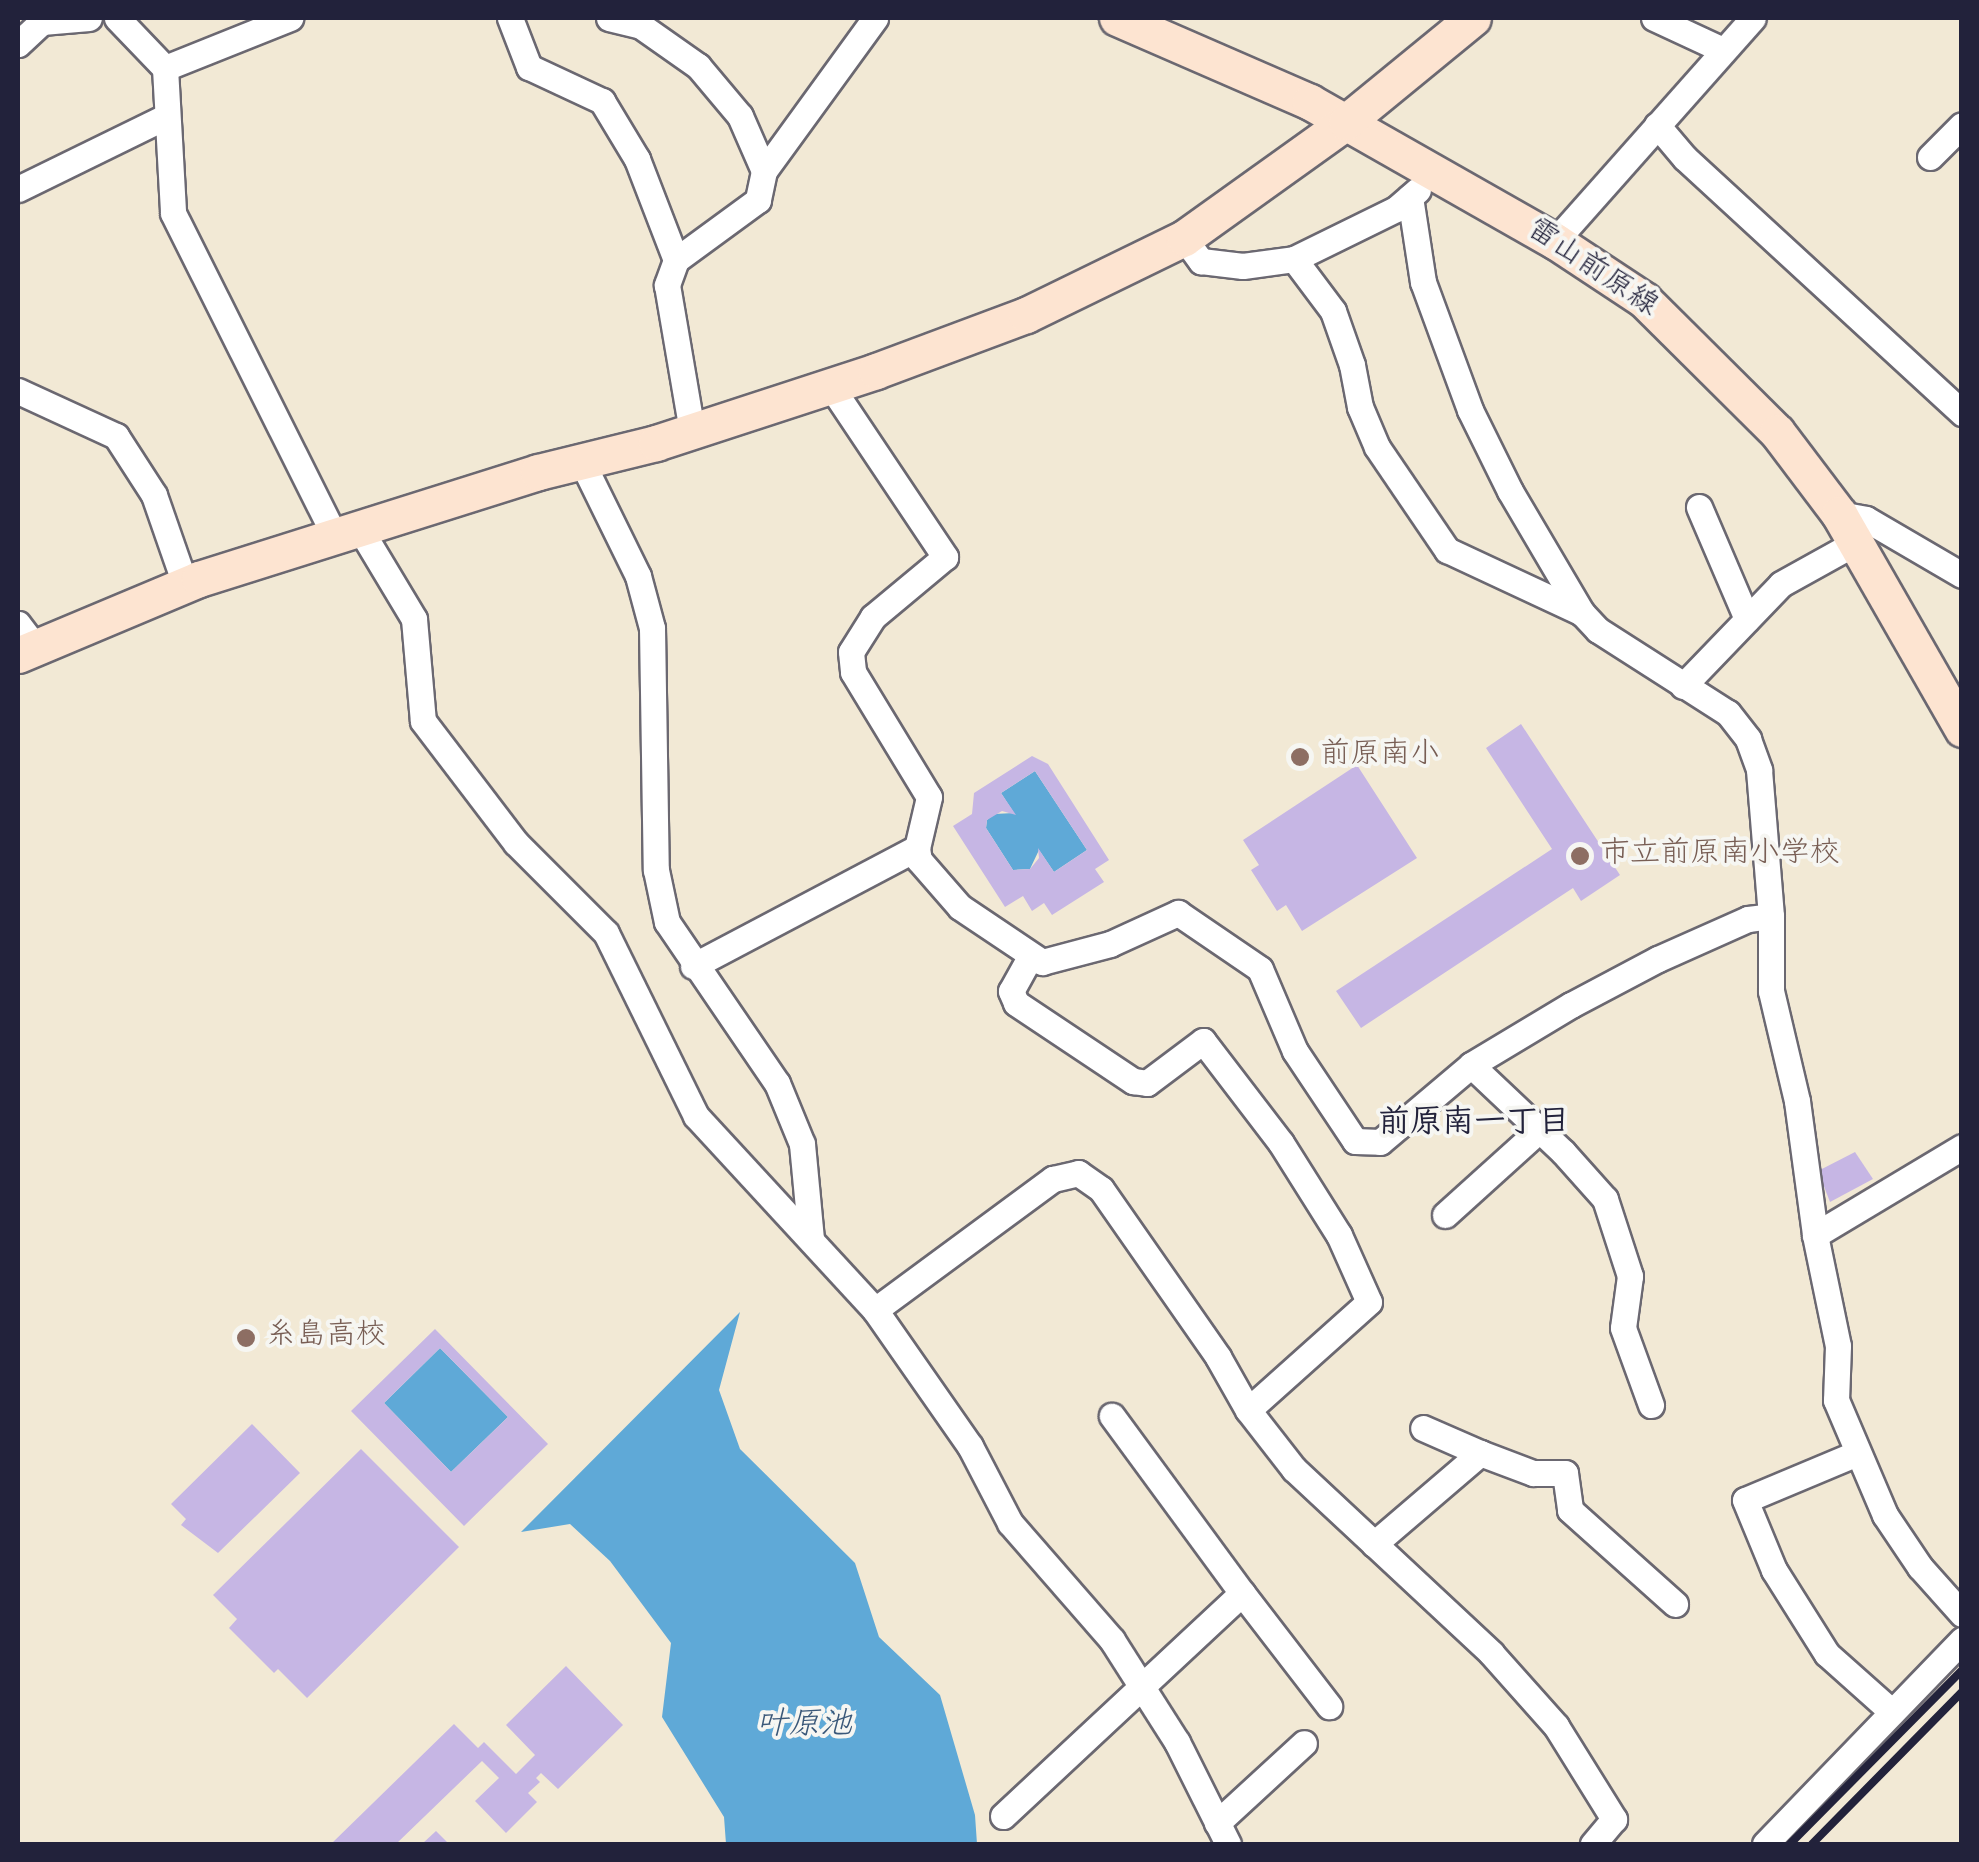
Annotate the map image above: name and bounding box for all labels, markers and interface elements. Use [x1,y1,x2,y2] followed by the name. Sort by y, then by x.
[1519,213,1663,327] street label: 雷山前原線
[1320,739,1440,775] place label: 前原南小
[1289,746,1311,768] marker: 前原南小
[1600,838,1840,874] place label: 市立前原南小学校
[1569,845,1591,867] marker: 市立前原南小学校
[1378,1106,1570,1144] district label: 前原南一丁目
[266,1320,386,1356] place label: 糸島高校
[235,1327,257,1349] marker: 糸島高校
[756,1708,852,1746] water label: 叶原池

